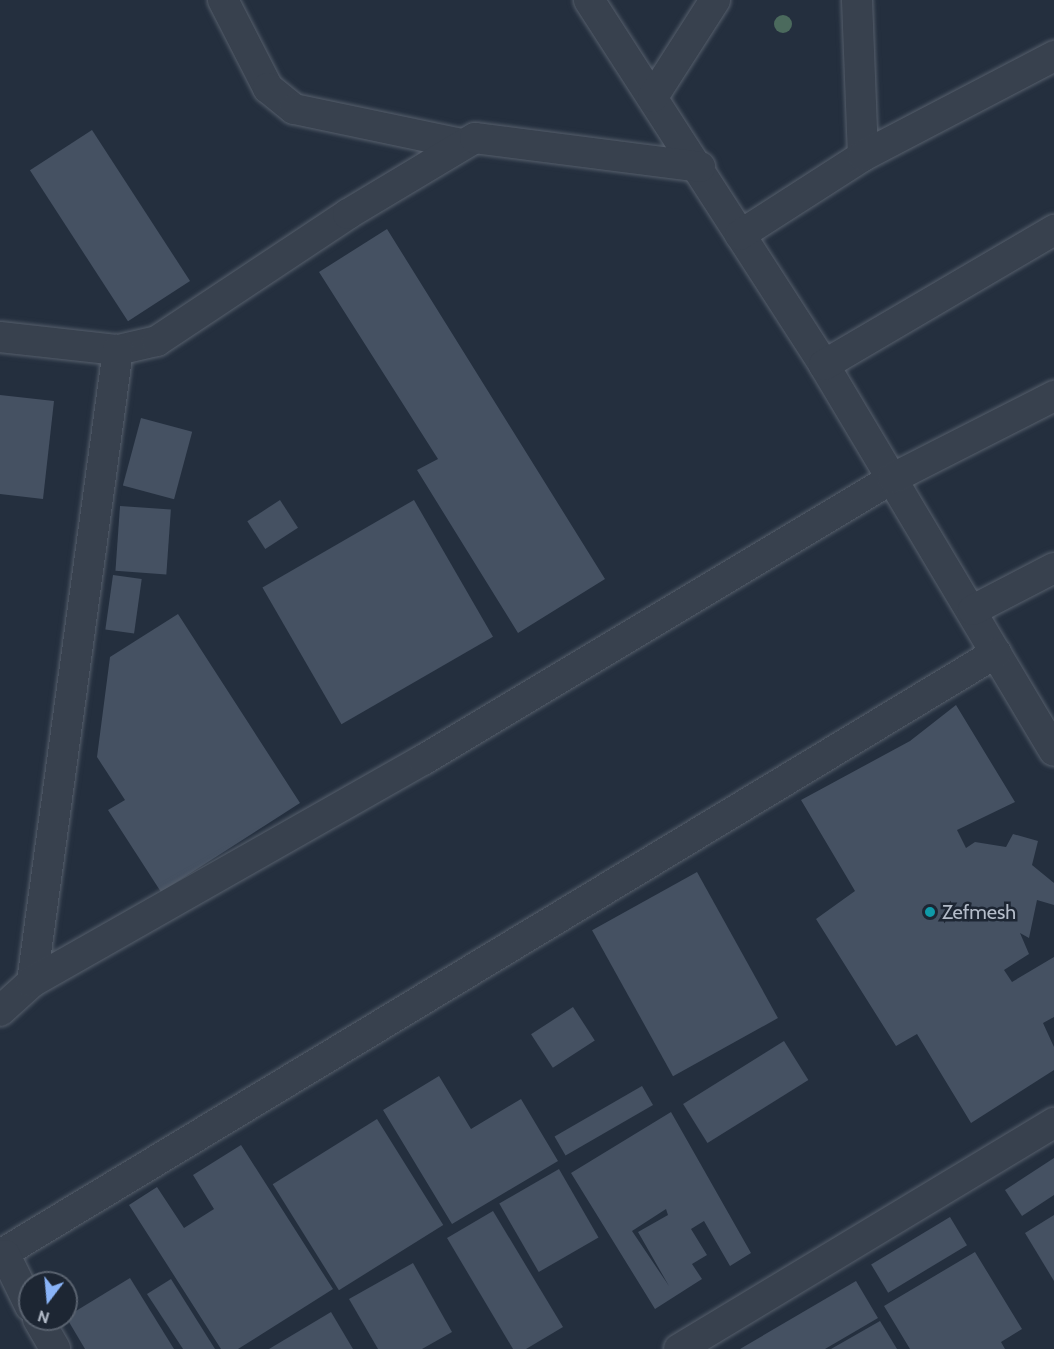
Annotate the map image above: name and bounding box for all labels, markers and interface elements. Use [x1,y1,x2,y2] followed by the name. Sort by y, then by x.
[942,900,1016,924] place label: Zefmesh
[923,905,937,919] marker: Zefmesh
[18,1271,78,1331] north arrow
[35,1306,52,1328] text: N

